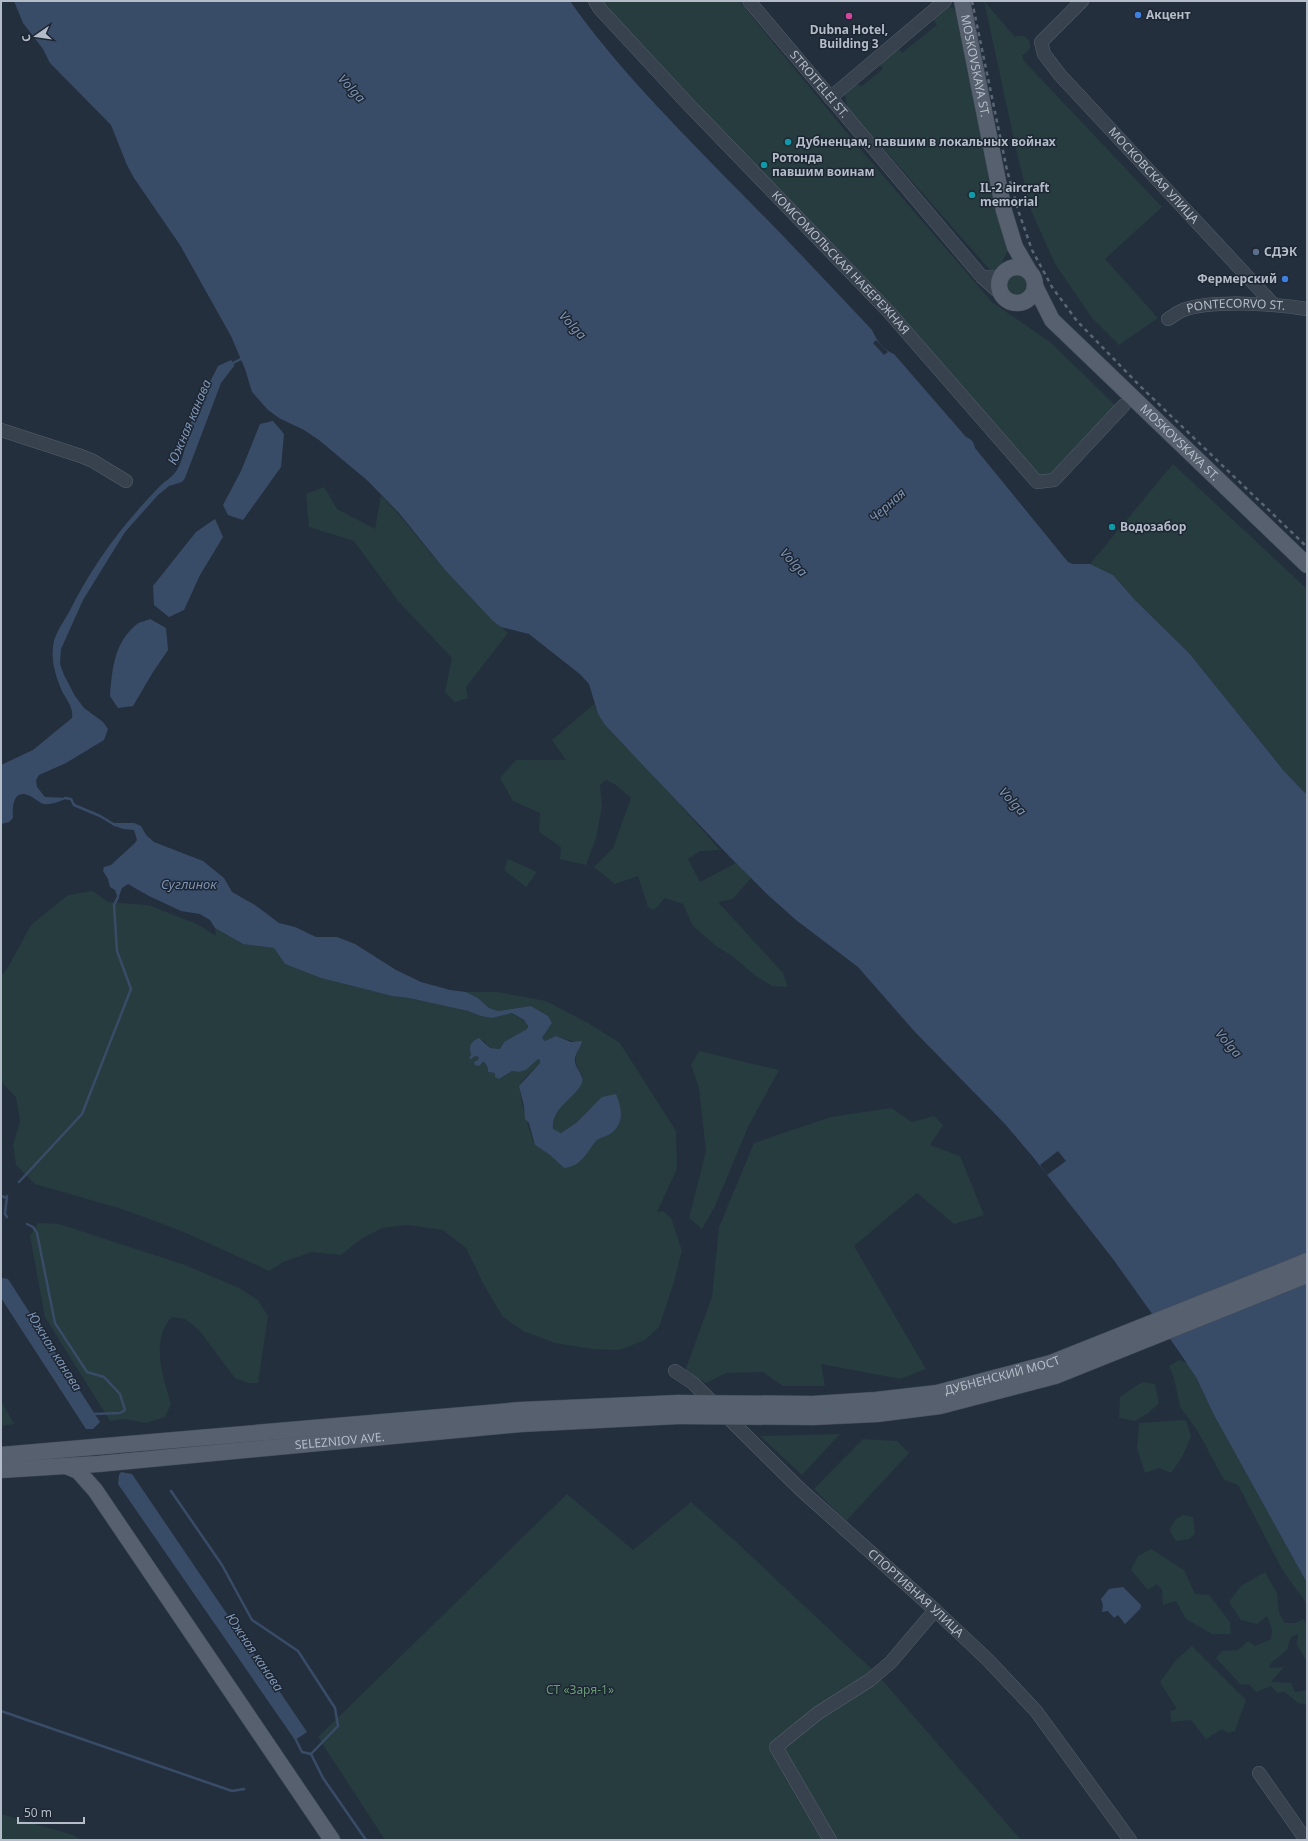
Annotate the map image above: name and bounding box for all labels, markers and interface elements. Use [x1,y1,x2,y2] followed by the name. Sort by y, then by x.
[1146,6,1190,23] place label: Акцент
[1133,10,1143,20] marker: Акцент
[844,11,854,21] marker: Dubna Hotel, Building 3
[957,13,994,118] street label: MOSKOVSKAYA ST.
[16,16,56,56] north arrow
[810,21,888,52] place label: Dubna Hotel, Building 3
[18,33,34,44] text: С
[786,47,853,121] street label: STROITELEI ST.
[334,70,370,106] water label: Volga
[1105,123,1203,227] street label: МОСКОВСКАЯ УЛИЦА
[796,133,1056,150] place label: Дубненцам, павшим в локальных войнах
[783,137,793,147] marker: Дубненцам, павшим в локальных войнах
[772,149,875,180] place label: Ротонда павшим воинам
[759,160,769,170] marker: Ротонда павшим воинам
[980,179,1049,210] place label: IL-2 aircraft memorial
[768,187,914,338] street label: КОМСОМОЛЬСКАЯ НАБЕРЕЖНАЯ
[967,190,977,200] marker: IL-2 aircraft memorial
[1264,243,1298,260] place label: СДЭК
[1251,247,1261,257] marker: СДЭК
[1197,270,1277,287] place label: Фермерский
[1280,274,1290,284] marker: Фермерский
[1185,295,1286,317] street label: PONTECORVO ST.
[555,307,591,343] water label: Volga
[163,376,215,467] water label: Южная канава
[1137,400,1223,484] street label: MOSKOVSKAYA ST.
[865,484,909,526] water label: Черная
[1120,518,1187,535] place label: Водозабор
[1107,522,1117,532] marker: Водозабор
[776,544,812,580] water label: Volga
[995,783,1031,819] water label: Volga
[161,875,217,893] water label: Суглинок
[1212,1025,1247,1062] water label: Volga
[23,1308,87,1395] water label: Южная канава
[942,1351,1063,1399] street label: ДУБНЕНСКИЙ МОСТ
[294,1428,385,1453] street label: SELEZNIOV AVE.
[864,1545,968,1641] street label: СПОРТИВНАЯ УЛИЦА
[222,1609,288,1695] water label: Южная канава
[546,1681,614,1698] park label: СТ «Заря-1»
[18,1799,84,1825] scale bar
[24,1804,52,1821] text: 50 m

